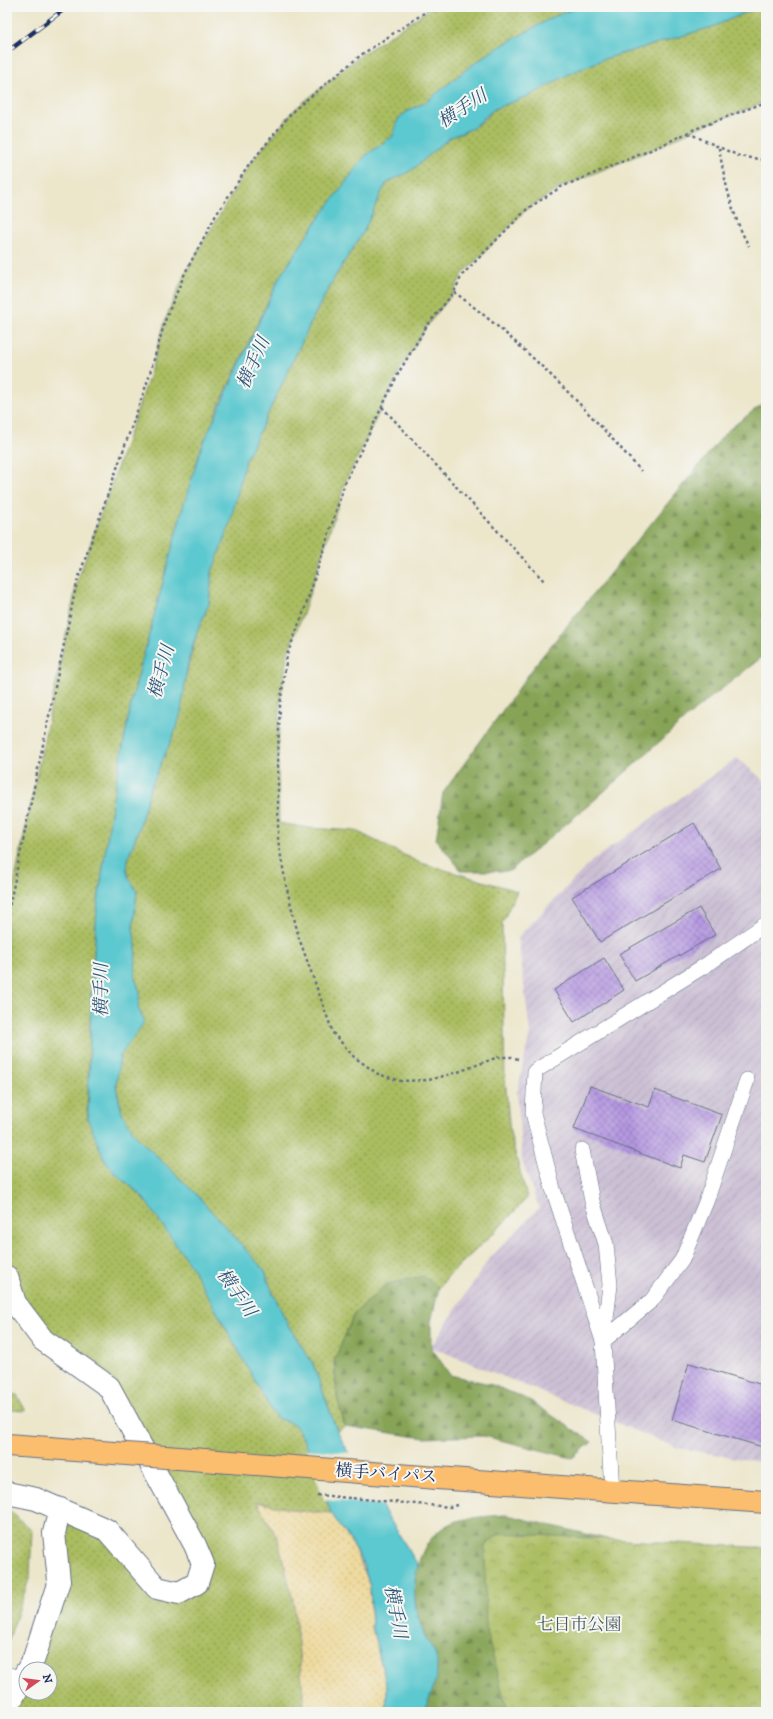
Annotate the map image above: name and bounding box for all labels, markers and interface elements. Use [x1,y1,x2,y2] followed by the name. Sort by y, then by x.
[434,84,493,133] water label: 横手川
[233,332,276,392] water label: 横手川
[144,641,180,701] water label: 横手川
[91,961,113,1017] water label: 横手川
[212,1265,262,1323] water label: 横手川
[335,1459,437,1489] street label: 横手バイパス
[379,1583,411,1643] water label: 横手川
[537,1614,622,1636] park label: 七日市公園
[18,1661,58,1701] north arrow
[39,1673,55,1685] text: N

